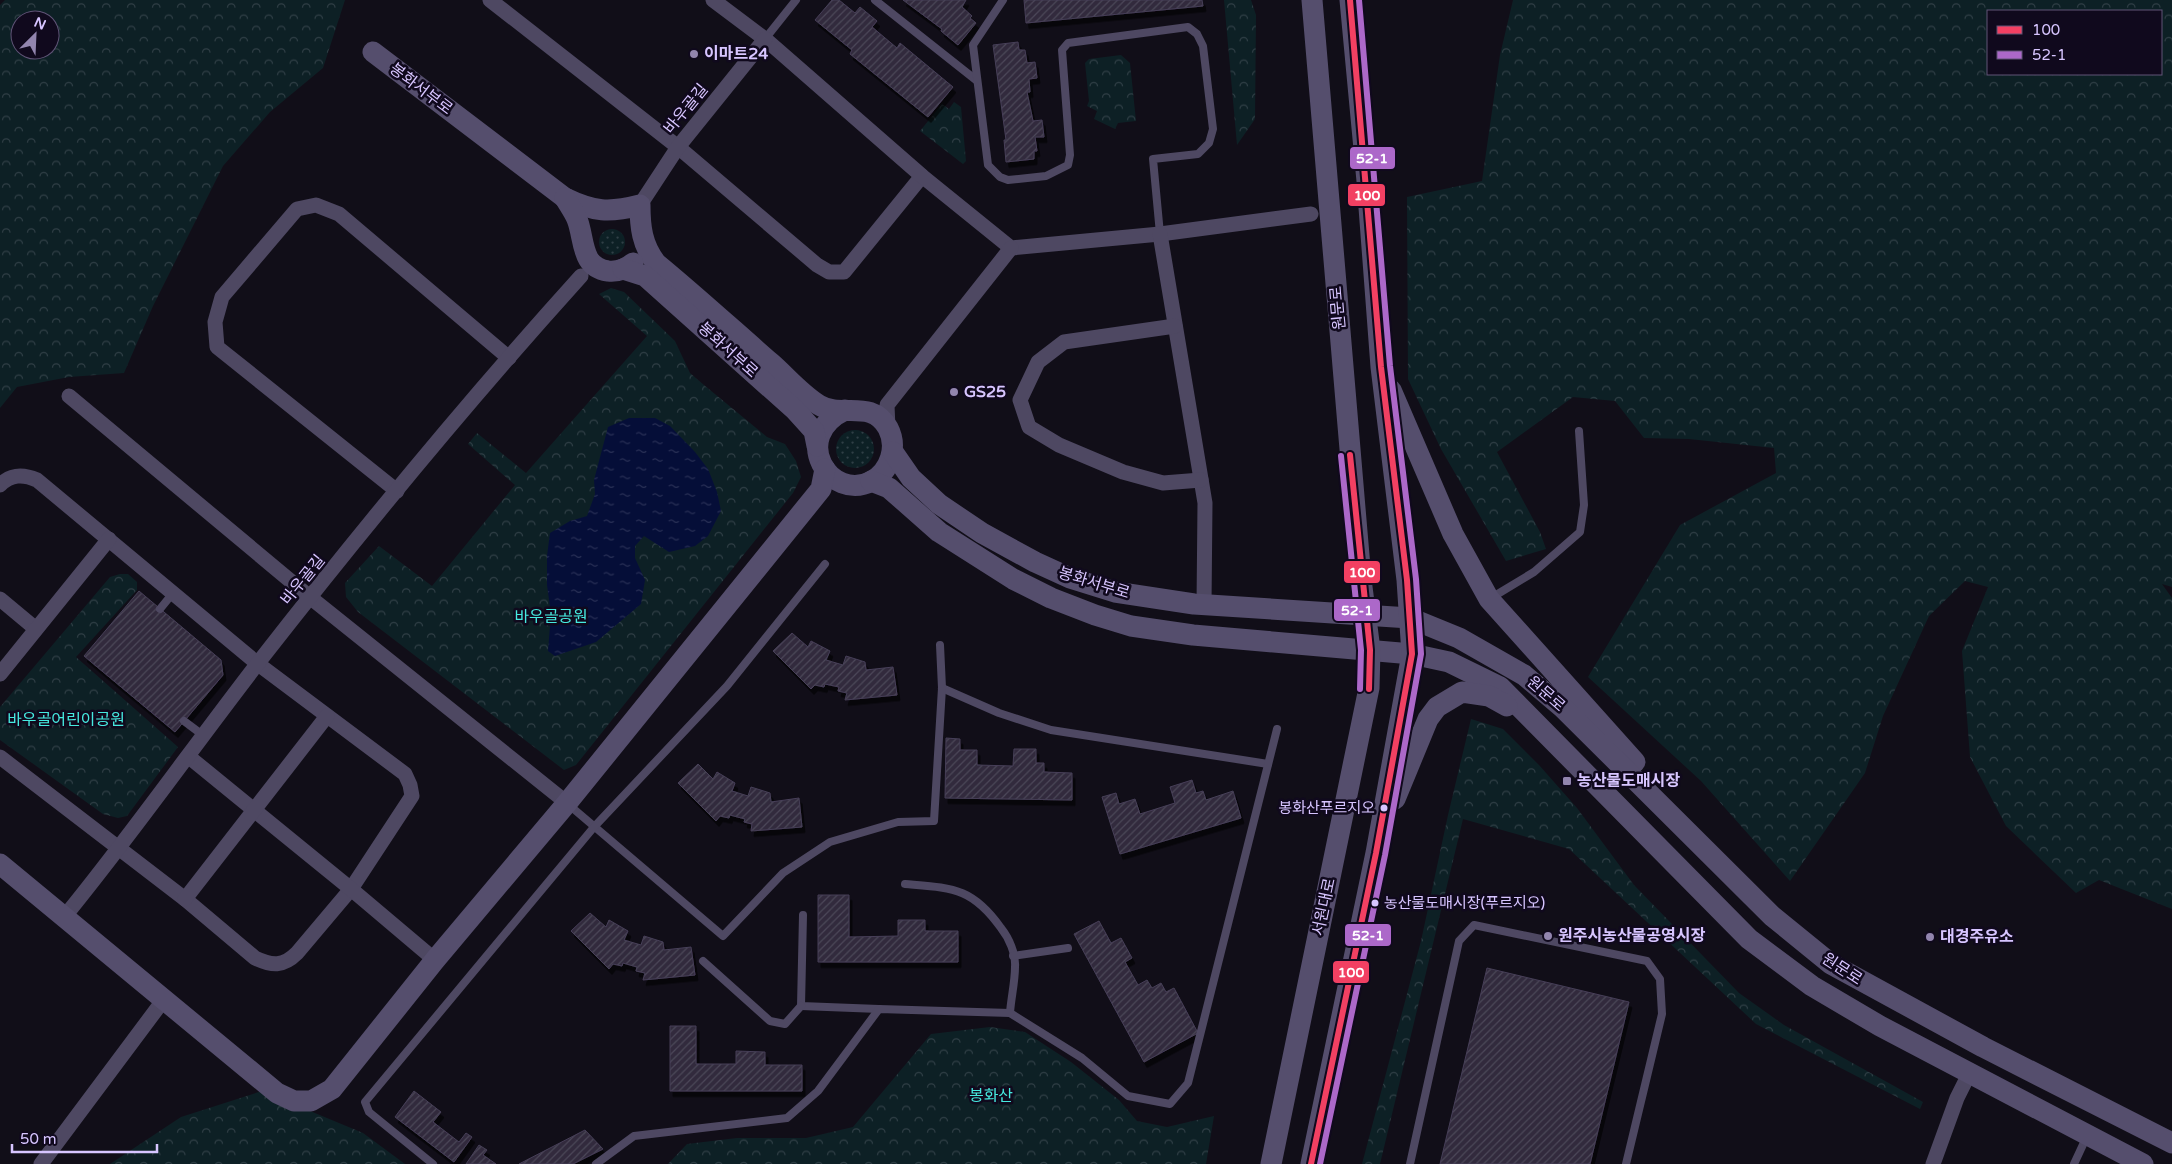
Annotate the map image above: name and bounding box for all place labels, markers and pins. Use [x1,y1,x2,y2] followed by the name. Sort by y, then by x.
[704,44,768,64] place label: 이마트24
[688,48,700,60] marker: 이마트24
[964,382,1006,402] place label: GS25
[948,386,960,398] marker: GS25
[1577,771,1680,791] place label: 농산물도매시장
[1561,775,1573,787] marker: 농산물도매시장
[1278,799,1375,817] place label: 봉화산푸르지오
[1379,803,1389,813] marker: 봉화산푸르지오
[1384,894,1545,912] place label: 농산물도매시장(푸르지오)
[1370,898,1380,908] marker: 농산물도매시장(푸르지오)
[1558,926,1705,946] place label: 원주시농산물공영시장
[1940,927,2014,947] place label: 대경주유소
[1542,930,1554,942] marker: 원주시농산물공영시장
[1924,931,1936,943] marker: 대경주유소

